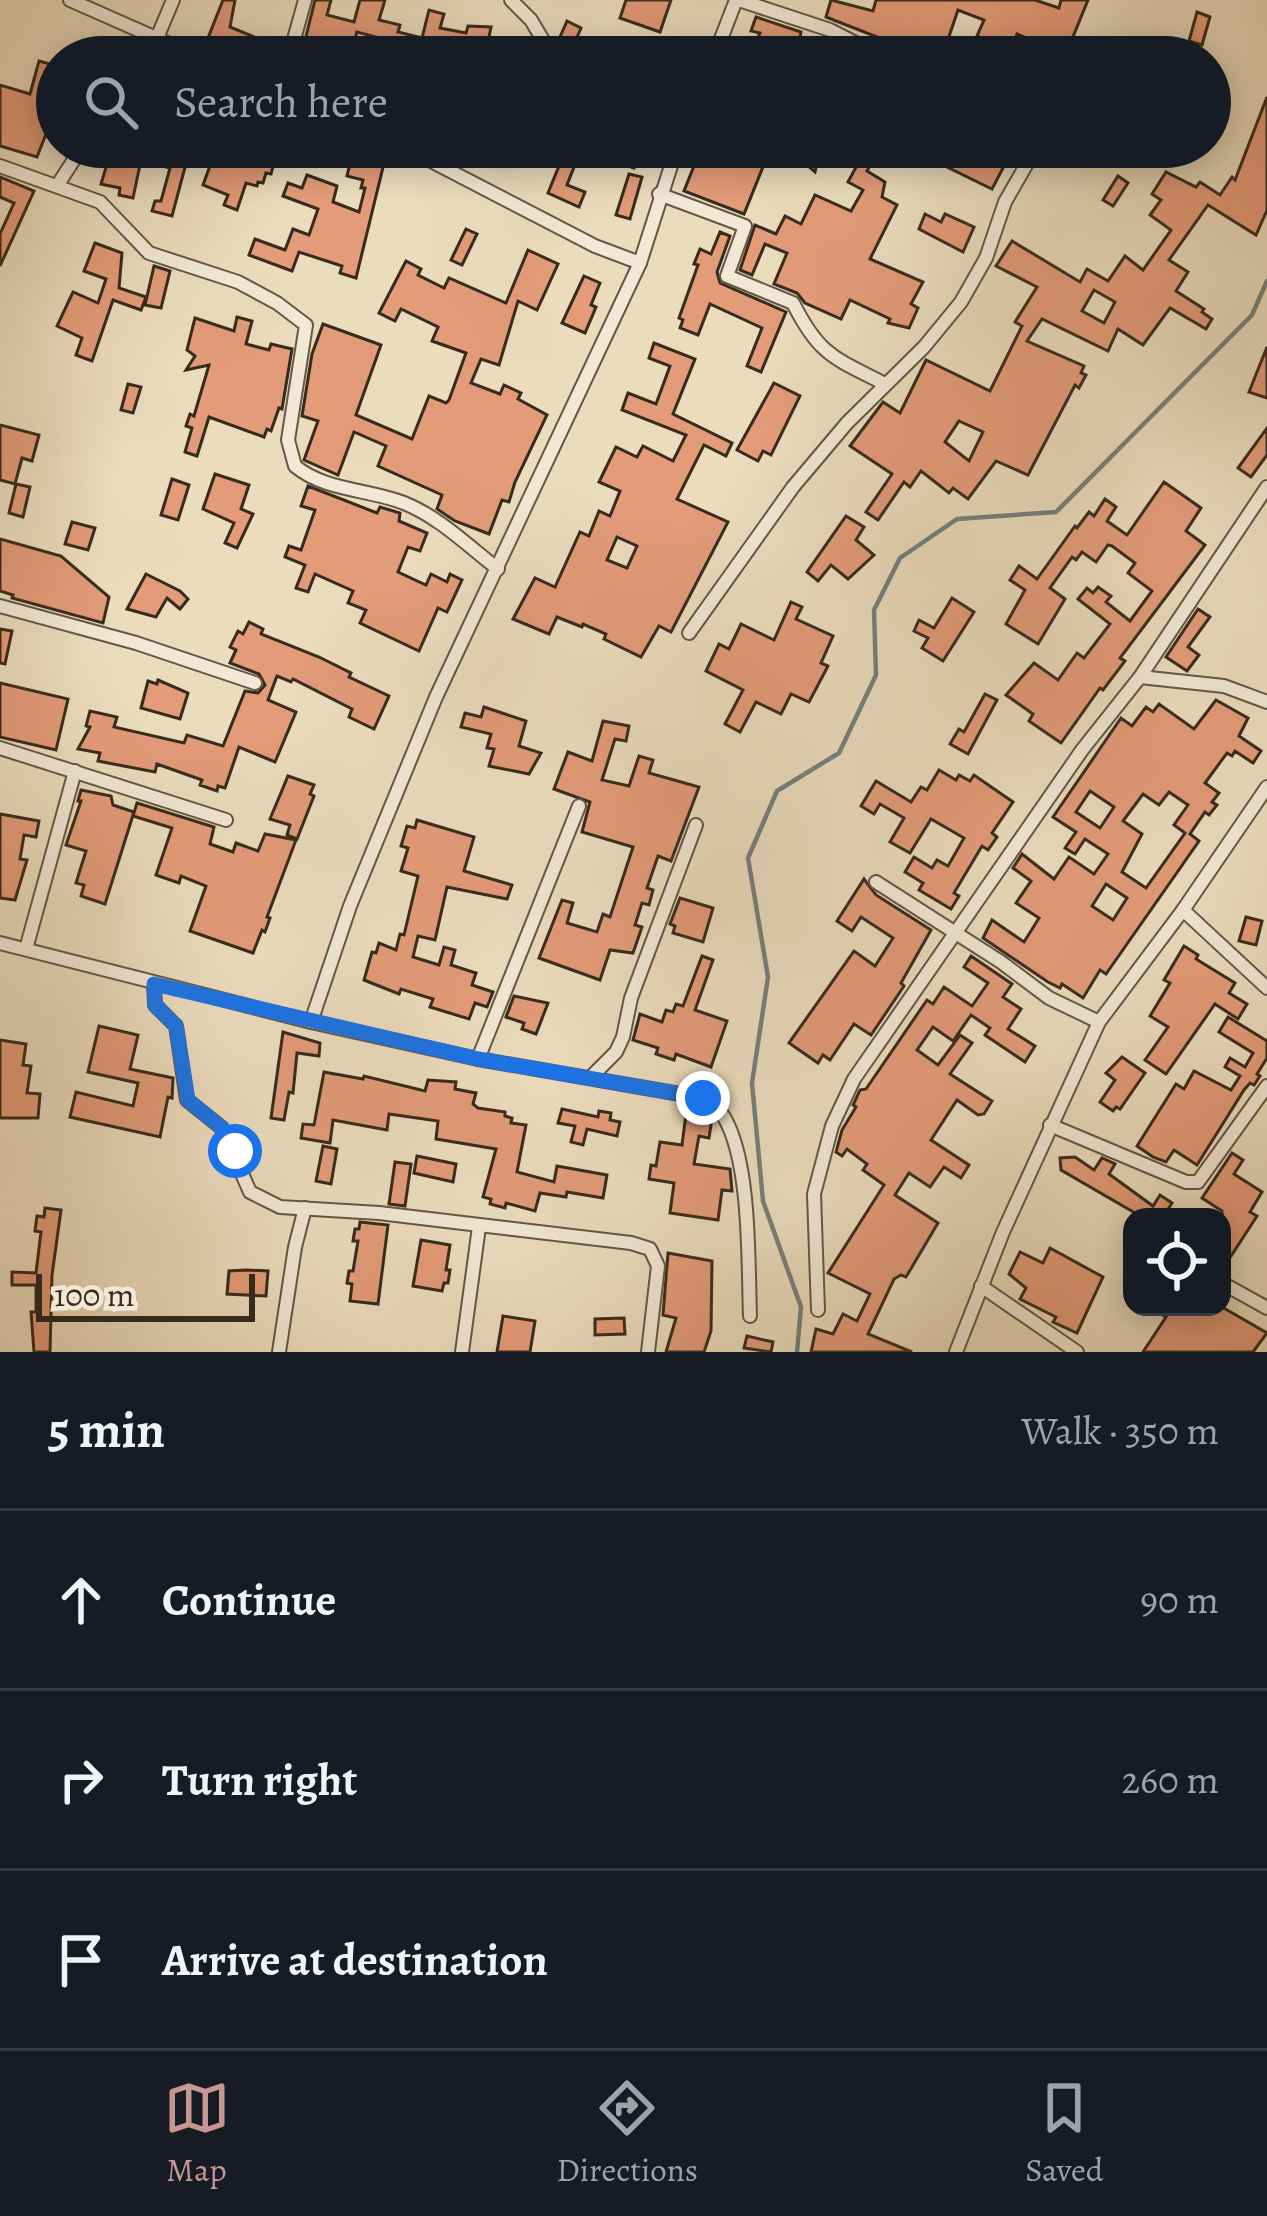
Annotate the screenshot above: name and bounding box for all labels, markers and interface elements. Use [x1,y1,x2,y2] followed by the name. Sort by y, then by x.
[36,36,1231,168] search box
[78,69,144,135] icon: search
[174,71,388,133] text: Search here
[676,1071,730,1125] route end
[208,1124,262,1178] route start
[1123,1208,1231,1316] map controls
[1123,1208,1231,1316] button: locate
[36,1268,255,1321] scale bar
[54,1272,134,1317] text: 100 m
[48,1395,165,1465] text: 5 min
[1022,1404,1219,1457] text: Walk · 350 m
[48,1567,114,1633] icon: ahead
[162,1569,336,1631] text: Continue
[1140,1573,1219,1626] text: 90 m
[48,1747,114,1813] icon: right
[162,1749,357,1811] text: Turn right
[1121,1753,1219,1806] text: 260 m
[48,1927,114,1993] icon: arrive
[162,1929,548,1991] text: Arrive at destination
[164,2075,230,2192] tab: Map
[557,2075,698,2192] tab: Directions
[1025,2075,1103,2192] tab: Saved

